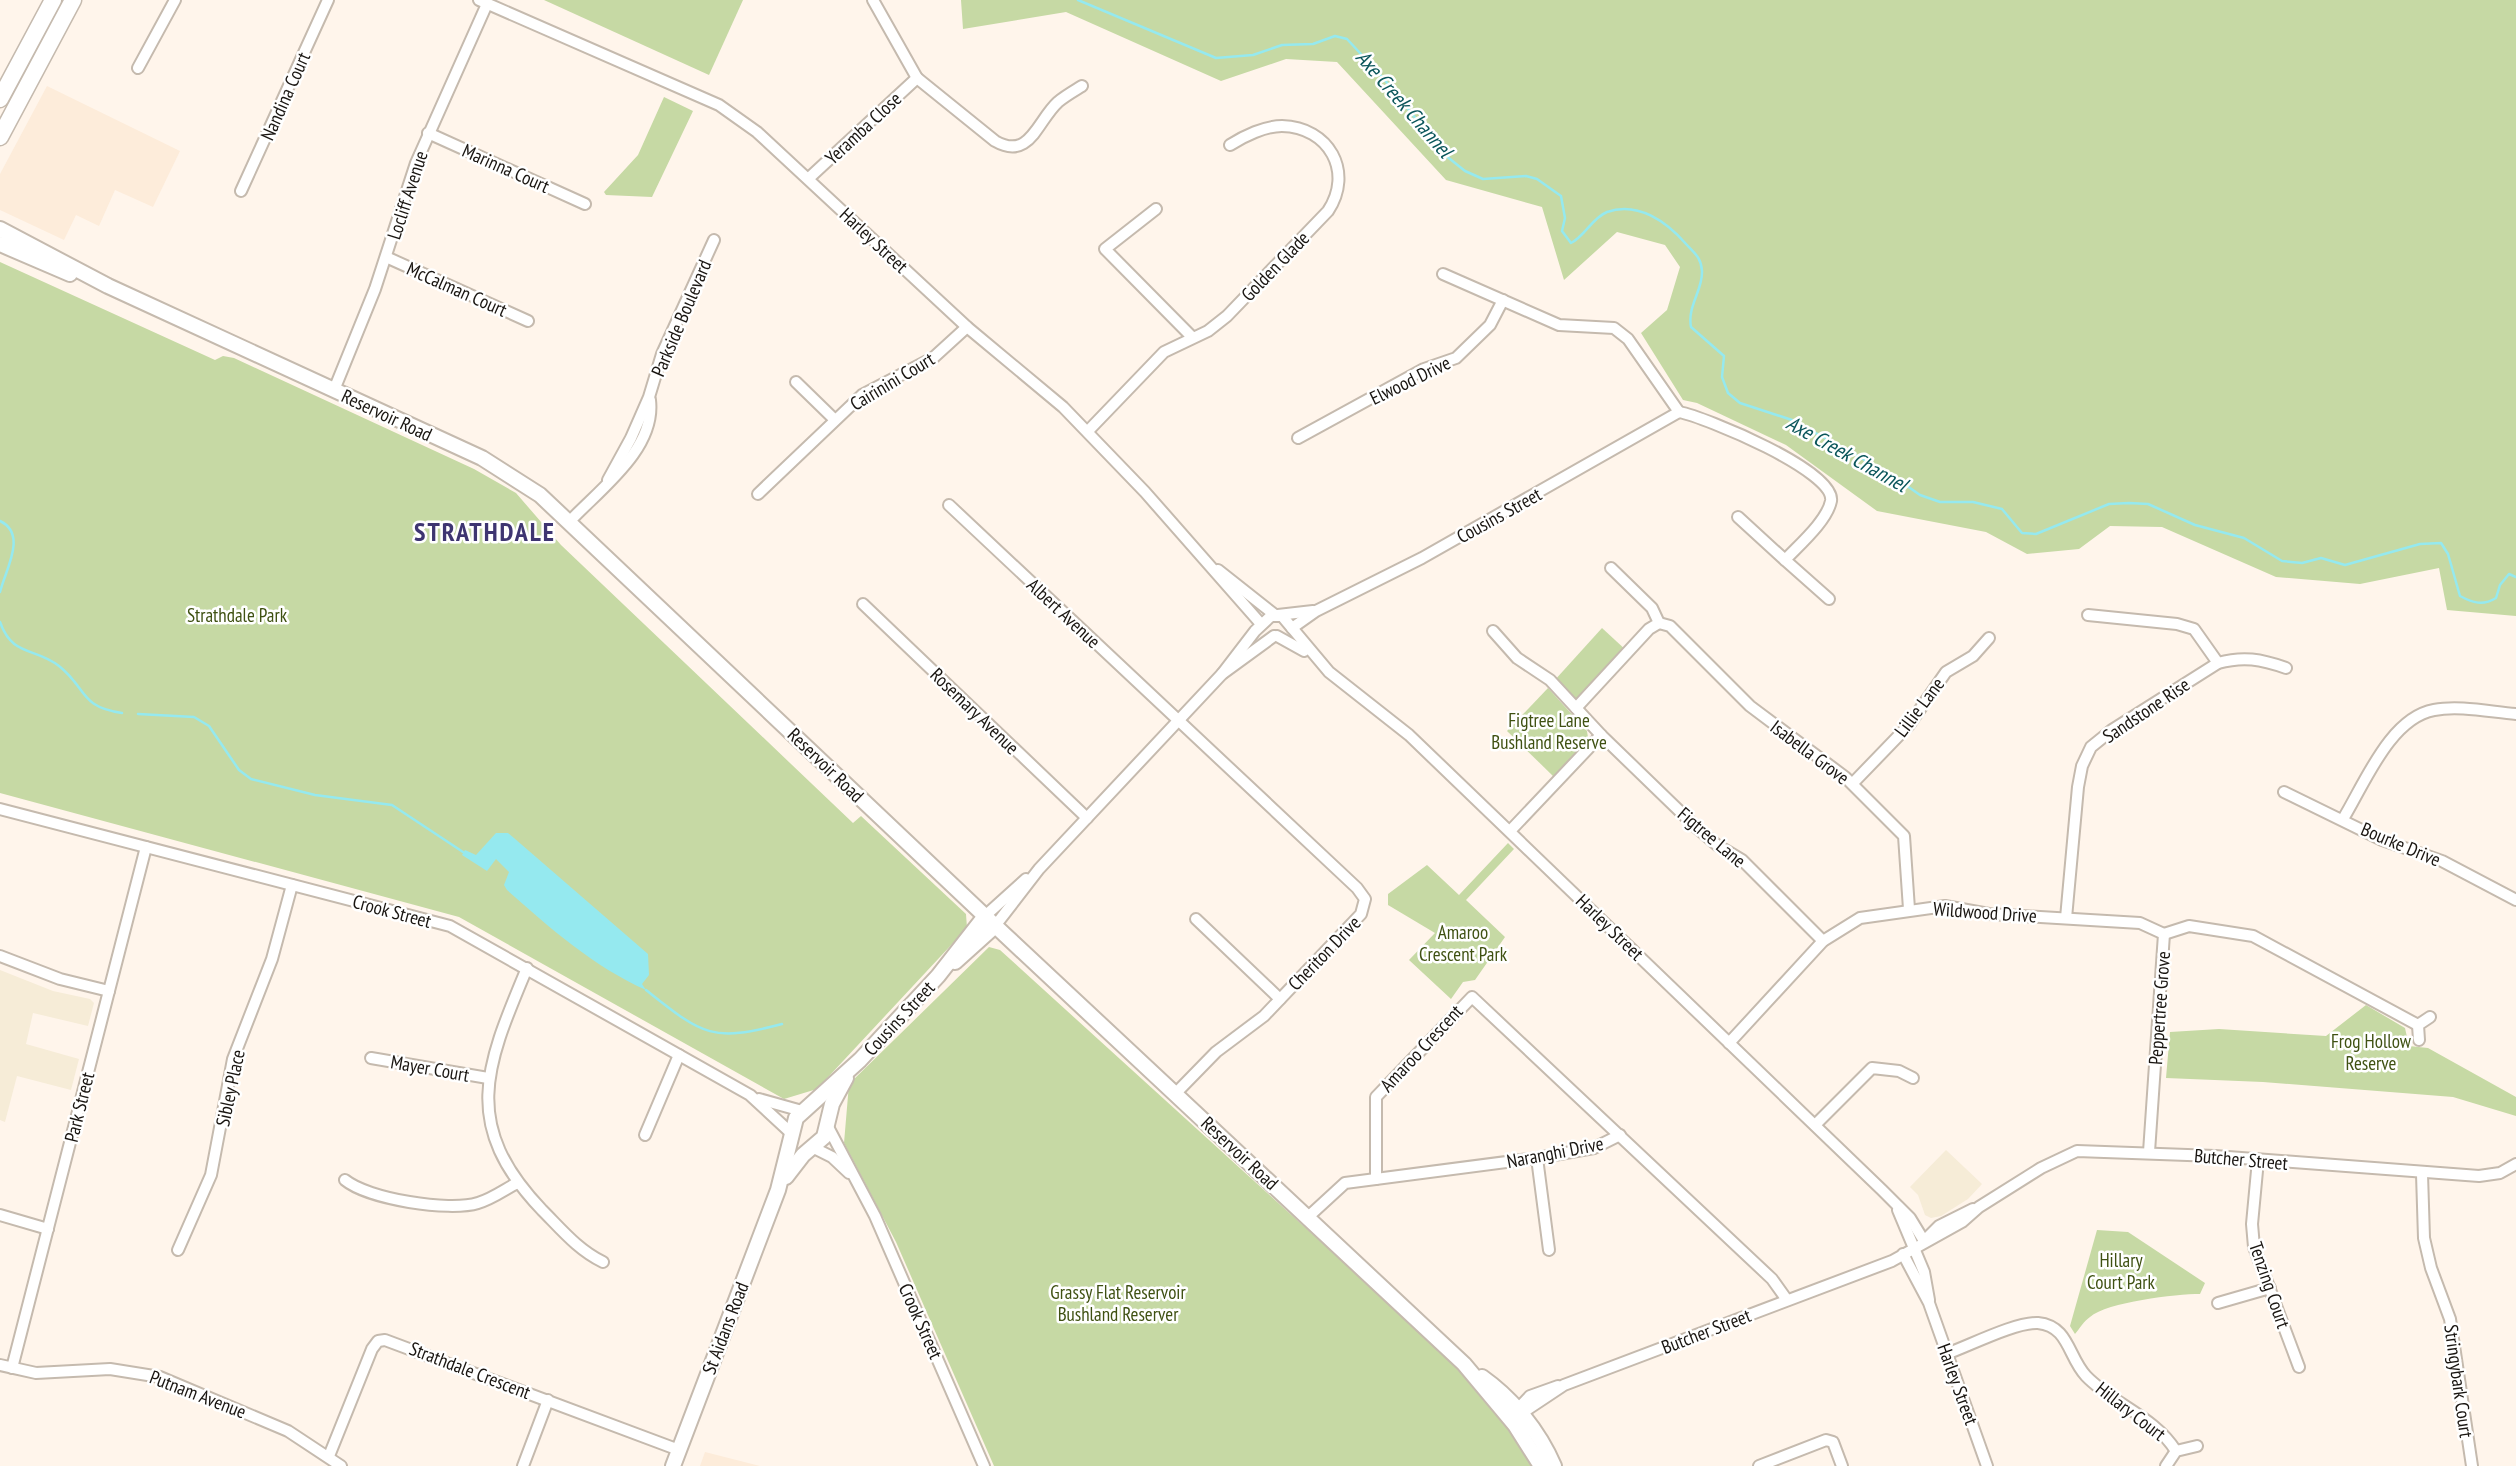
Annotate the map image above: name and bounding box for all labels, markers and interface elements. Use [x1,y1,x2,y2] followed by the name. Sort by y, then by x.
[1350,44,1460,165] water label: Axe Creek Channel
[255,47,315,144] street label: Nandina Court
[820,86,906,169] street label: Yeramba Close
[459,138,554,198] street label: Marinna Court
[381,147,433,242] street label: Locliff Avenue
[835,202,914,278] street label: Harley Street
[1236,226,1314,306] street label: Golden Glade
[403,256,512,322] street label: McCalman Court
[646,256,716,380] street label: Parkside Boulevard
[846,346,939,415] street label: Cairinini Court
[1366,350,1454,410] street label: Elwood Drive
[338,384,436,446] street label: Reservoir Road
[1782,409,1914,499] water label: Axe Creek Channel
[1452,482,1546,548] street label: Cousins Street
[414,515,556,548] district label: STRATHDALE
[1022,573,1106,653] street label: Albert Avenue
[187,603,288,627] park label: Strathdale Park
[926,663,1025,759] street label: Rosemary Avenue
[1889,672,1949,741] street label: Lillie Lane
[2098,672,2194,748] street label: Sandstone Rise
[1491,708,1607,754] park label: Figtree Lane Bushland Reserve
[1766,714,1854,790] street label: Isabella Grove
[783,723,869,807] street label: Reservoir Road
[1673,802,1751,873] street label: Figtree Lane
[2358,817,2445,872] street label: Bourke Drive
[350,889,435,933] street label: Crook Street
[1571,889,1649,966] street label: Harley Street
[1932,896,2038,928] street label: Wildwood Drive
[1283,911,1366,995] street label: Cheriton Drive
[1419,920,1508,966] park label: Amaroo Crescent Park
[2143,950,2175,1066] street label: Peppertree Grove
[858,975,940,1060] street label: Cousins Street
[1375,999,1468,1097] street label: Amaroo Crescent
[2331,1029,2412,1075] park label: Frog Hollow Reserve
[210,1047,250,1129] street label: Sibley Place
[389,1049,472,1087] street label: Mayer Court
[59,1069,99,1144] street label: Park Street
[1196,1111,1284,1195] street label: Reservoir Road
[1505,1131,1606,1173] street label: Naranghi Drive
[2193,1143,2290,1175] street label: Butcher Street
[2244,1239,2296,1332] street label: Tenzing Court
[2087,1248,2156,1294] park label: Hillary Court Park
[696,1278,754,1378] street label: St Aidans Road
[894,1279,949,1363] street label: Crook Street
[1050,1280,1186,1326] park label: Grassy Flat Reservoir Bushland Reserver
[1658,1303,1755,1359] street label: Butcher Street
[2439,1323,2479,1440] street label: Stringybark Court
[406,1336,535,1404] street label: Strathdale Crescent
[1932,1340,1984,1429] street label: Harley Street
[146,1365,250,1423] street label: Putnam Avenue
[2091,1376,2171,1446] street label: Hillary Court

